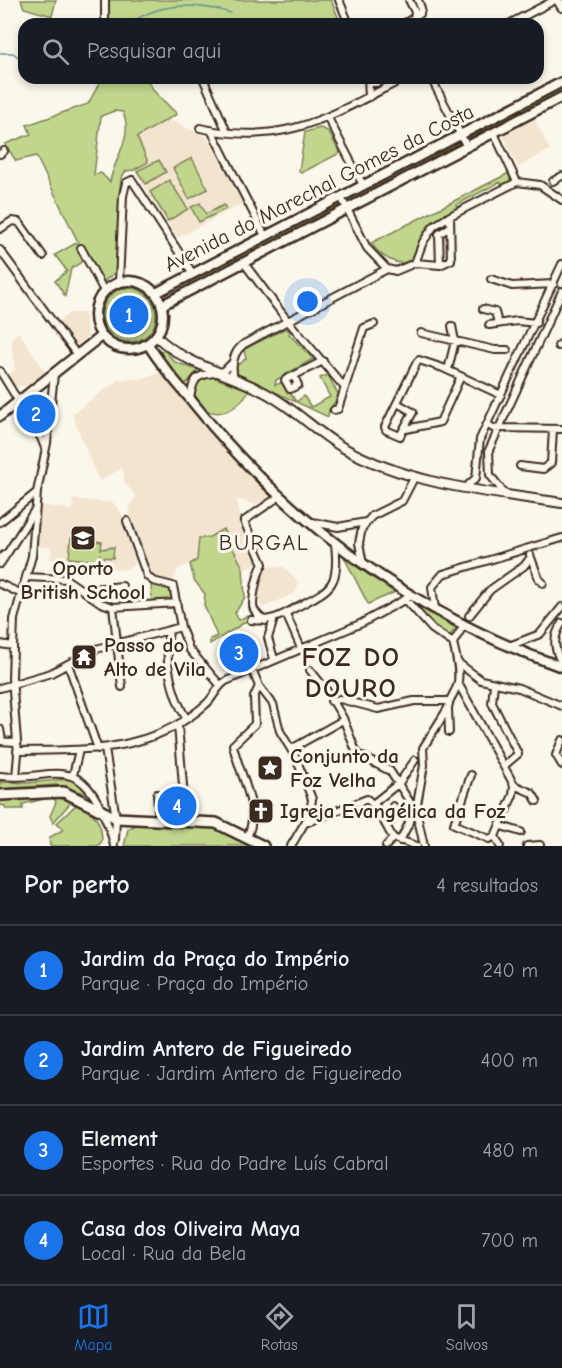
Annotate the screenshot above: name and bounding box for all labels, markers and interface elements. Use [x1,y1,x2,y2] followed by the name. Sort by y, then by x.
[18,18,544,84] search box
[39,35,72,68] icon: search
[87,38,222,64] text: Pesquisar aqui
[160,99,478,277] street label: Avenida do Marechal Gomes da Costa
[293,287,322,316] your location
[110,292,148,338] pin: 1
[16,392,56,436] pin: 2
[68,523,98,553] school or university icon: Oporto British School
[219,530,309,556] district label: BURGAL
[21,556,145,604] place label: Oporto British School
[220,630,258,676] pin: 3
[104,633,206,681] place label: Passo do Alto de Vila
[69,642,99,672] temple icon: Passo do Alto de Vila
[302,642,400,704] district label: FOZ DO DOURO
[290,744,399,792] place label: Conjunto da Foz Velha
[255,753,285,783] place icon: Conjunto da Foz Velha
[158,784,196,828] pin: 4
[246,796,276,826] church icon: Igreja Evangélica da Foz
[280,799,505,823] place label: Igreja Evangélica da Foz
[24,870,130,900] text: Por perto
[436,874,538,897] text: 4 resultados
[81,946,349,972] text: Jardim da Praça do Império
[40,959,47,982] text: 1
[483,959,538,982] text: 240 m
[81,972,308,995] text: Parque · Praça do Império
[81,1036,352,1062] text: Jardim Antero de Figueiredo
[39,1049,48,1072] text: 2
[481,1049,538,1072] text: 400 m
[81,1062,402,1085] text: Parque · Jardim Antero de Figueiredo
[81,1126,158,1152] text: Element
[39,1139,48,1162] text: 3
[483,1139,538,1162] text: 480 m
[81,1152,389,1175] text: Esportes · Rua do Padre Luís Cabral
[81,1216,301,1242] text: Casa dos Oliveira Maya
[39,1229,48,1252] text: 4
[481,1229,538,1252] text: 700 m
[81,1242,246,1265] text: Local · Rua da Bela
[74,1300,113,1354] tab: Mapa
[261,1300,298,1354] tab: Rotas
[446,1300,488,1354] tab: Salvos

